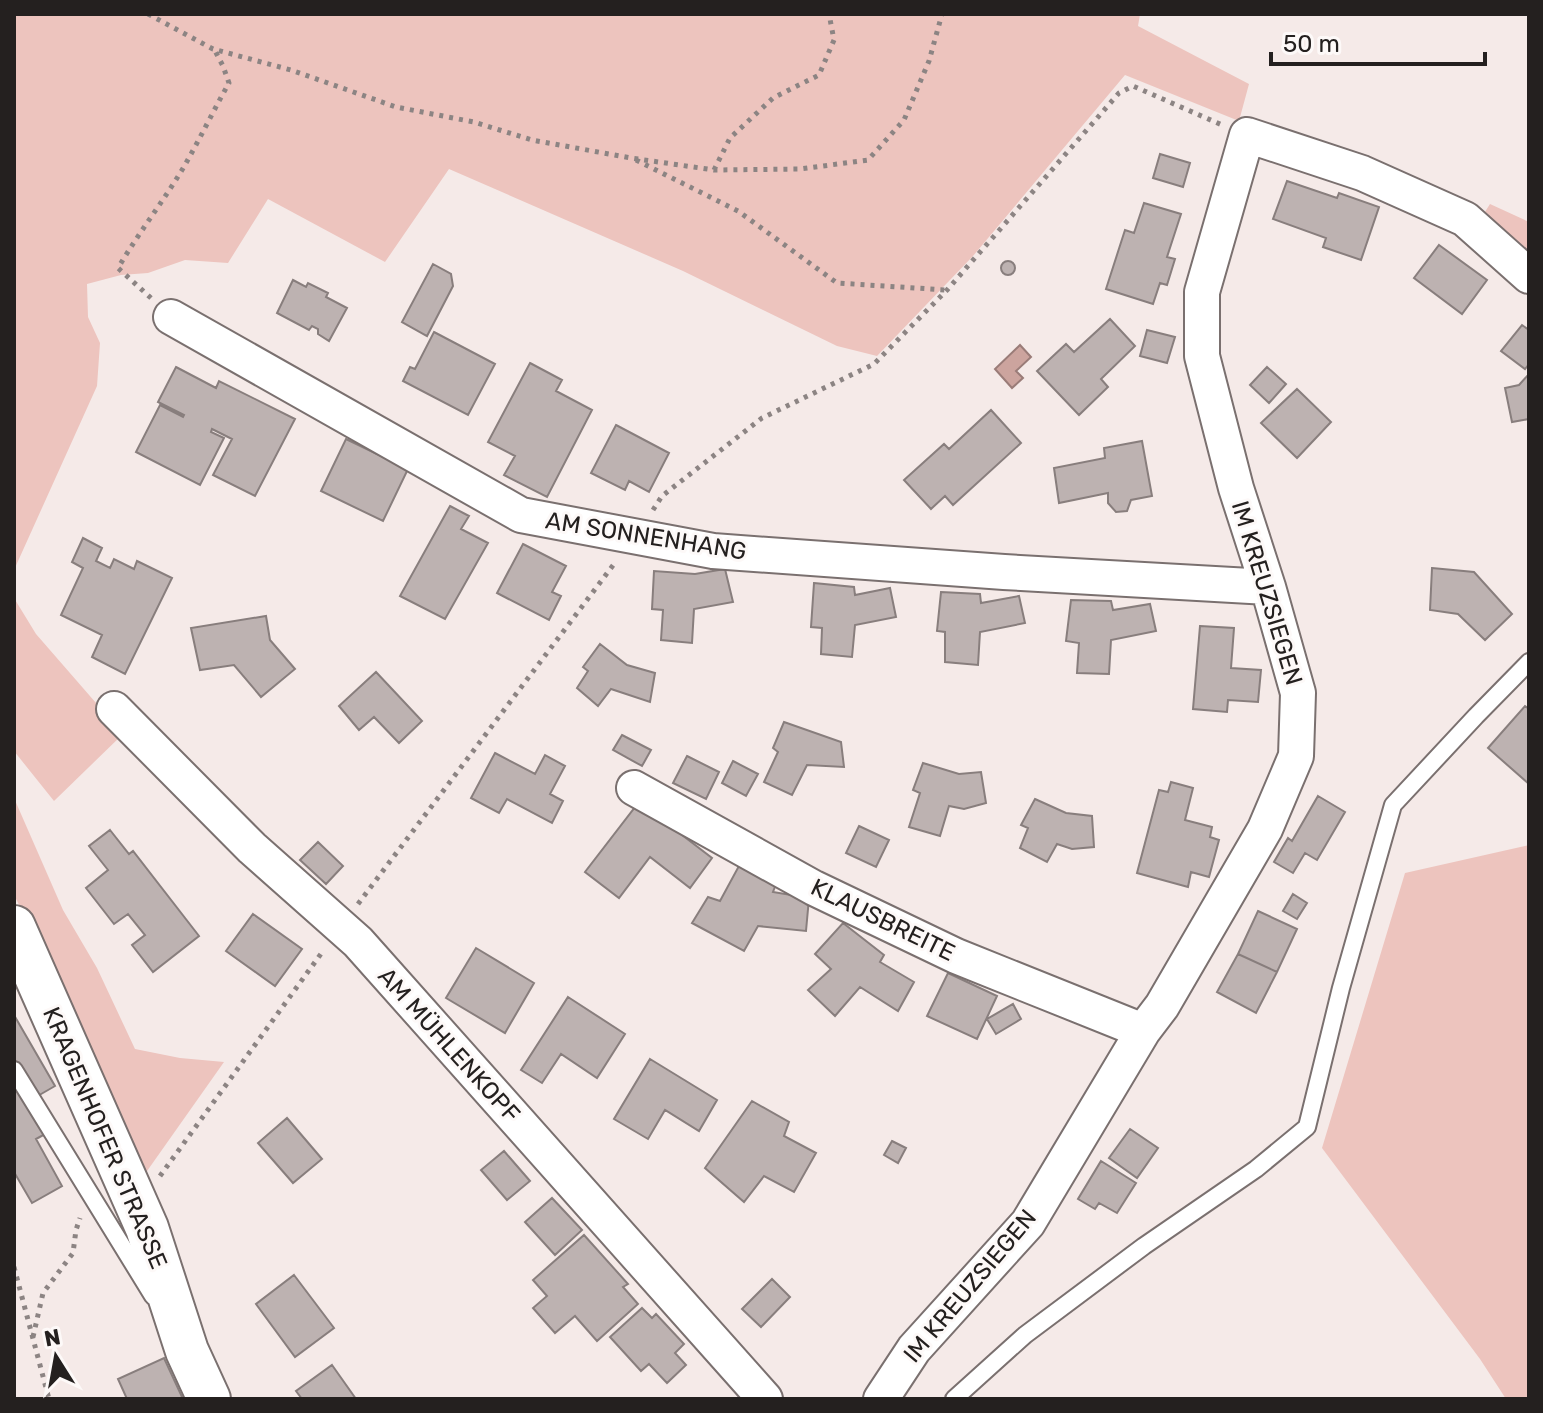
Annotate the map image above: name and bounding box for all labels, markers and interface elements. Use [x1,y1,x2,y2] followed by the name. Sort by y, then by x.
[1271,16,1485,66] scale bar
[1283,30,1340,58] text: 50 m
[1226,498,1308,688] street label: IM KREUZSIEGEN
[544,506,748,566] street label: AM SONNENHANG
[806,873,960,967] street label: KLAUSBREITE
[372,962,526,1128] street label: AM MÜHLENKOPF
[37,1003,173,1273] street label: KRAGENHOFER STRASSE
[898,1204,1042,1368] street label: IM KREUZSIEGEN
[16,1317,96,1397] north arrow
[42,1323,63,1353] text: N

